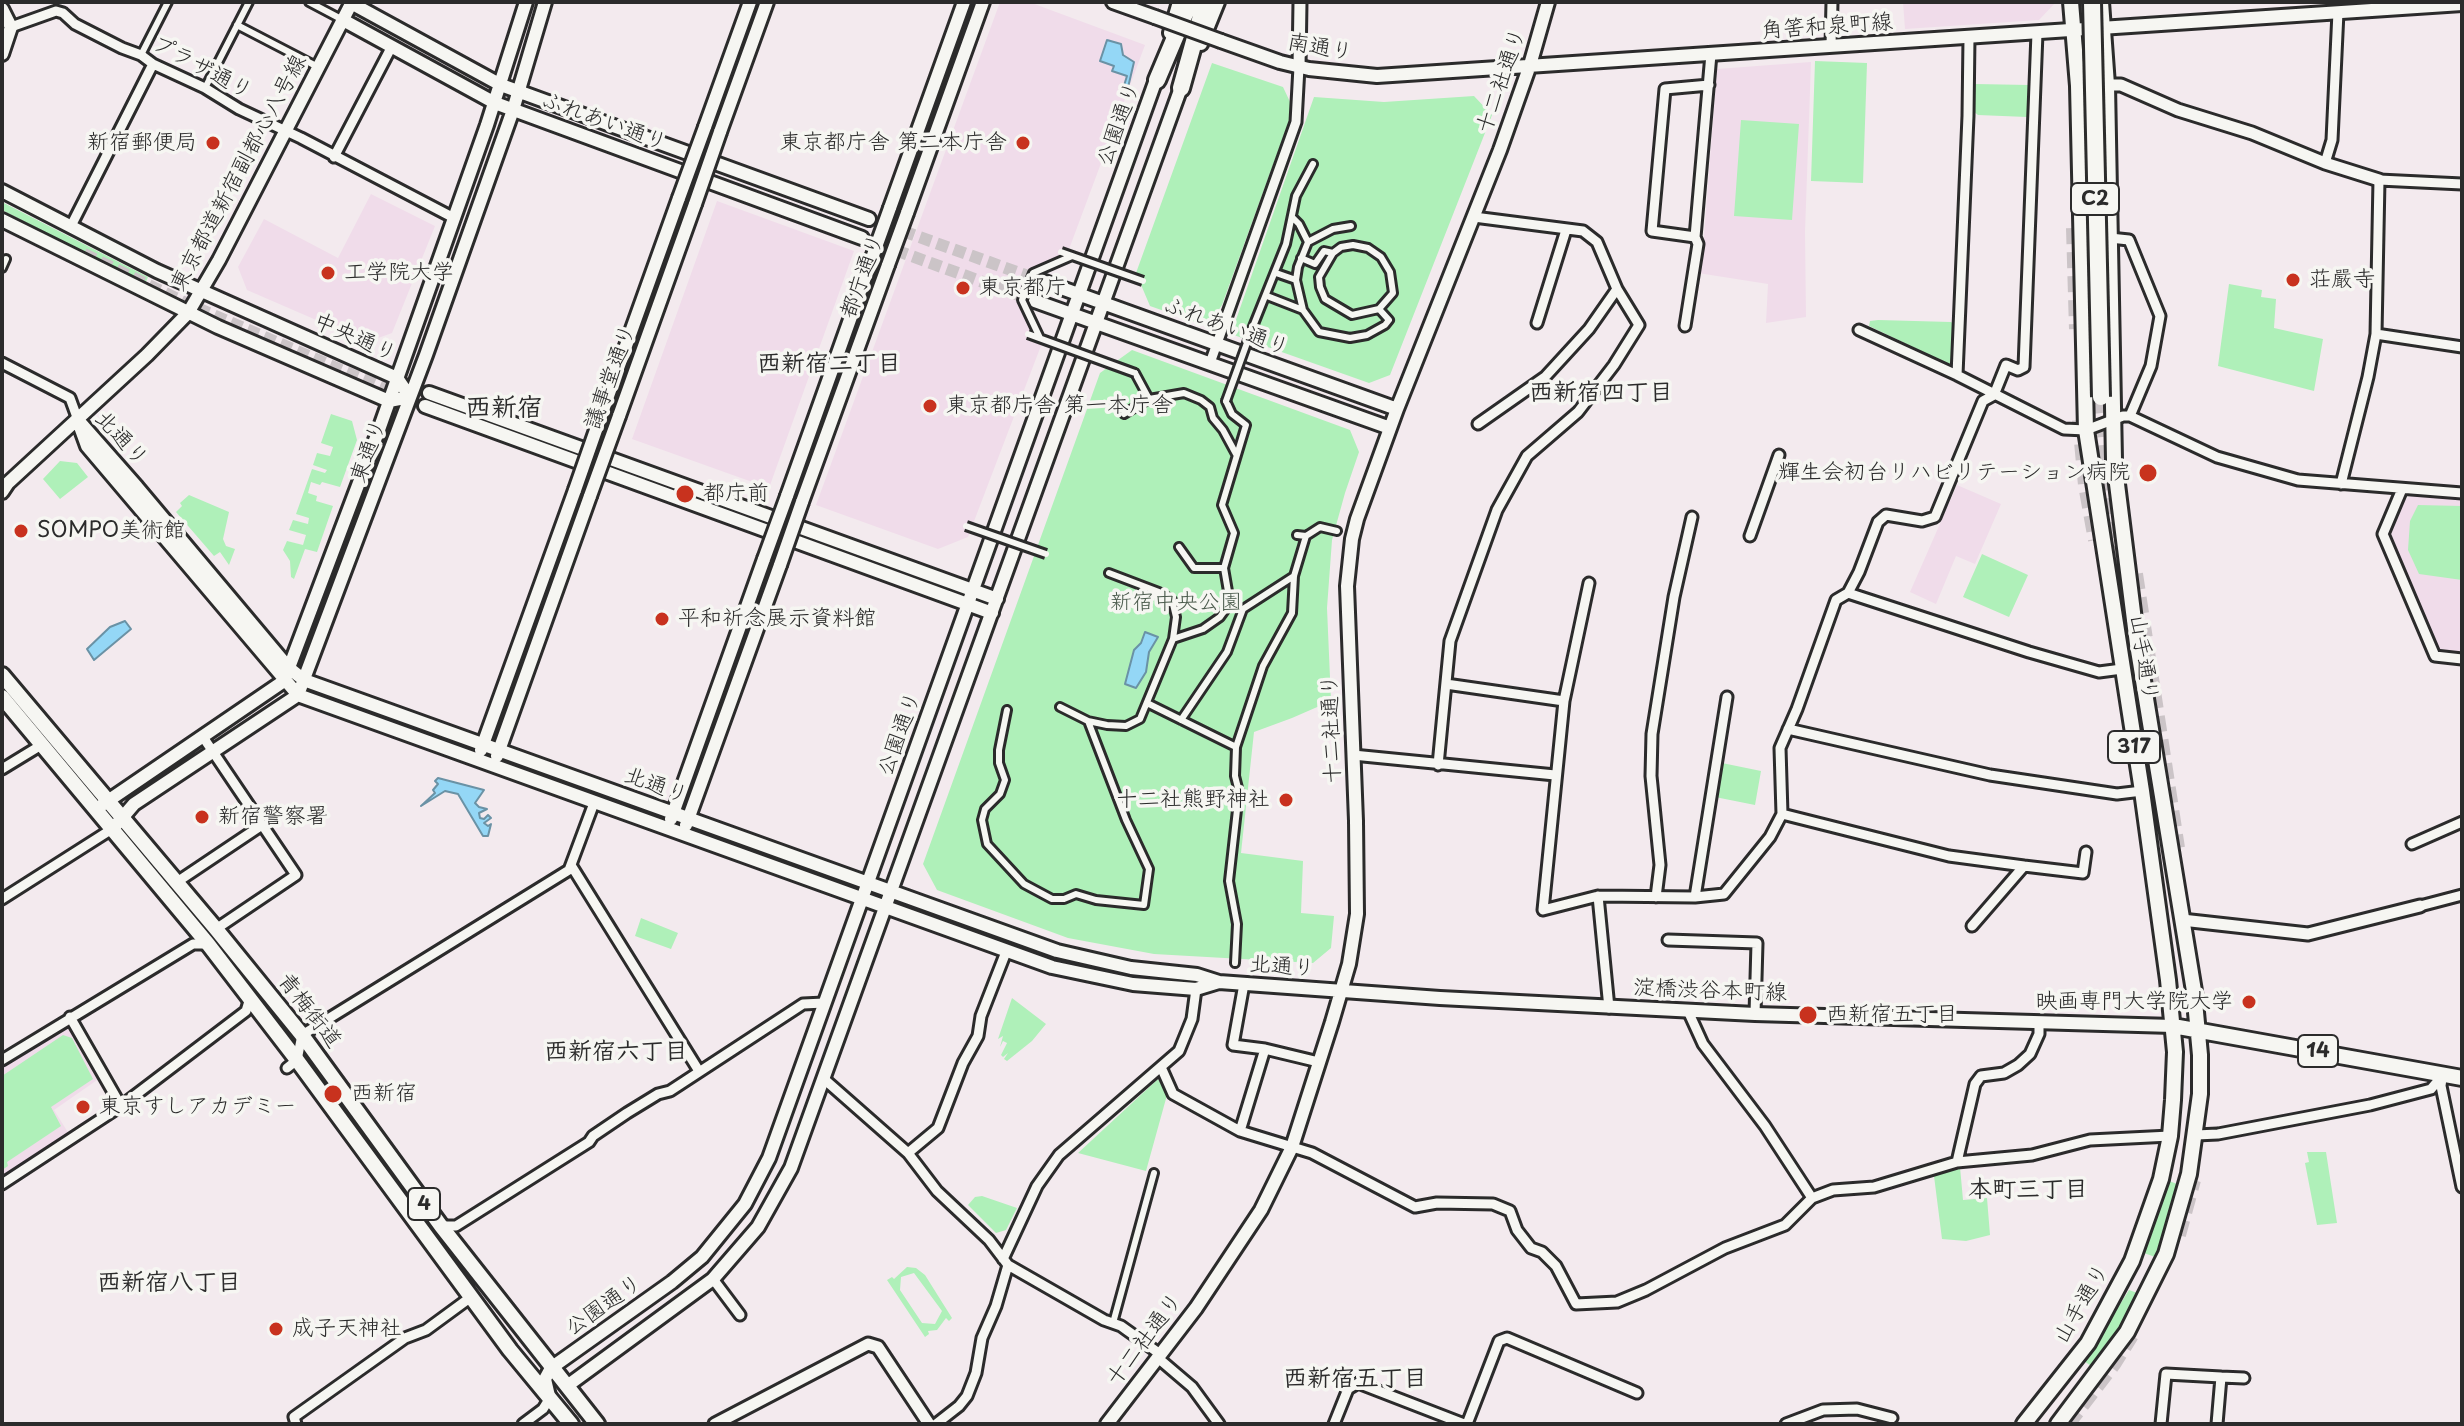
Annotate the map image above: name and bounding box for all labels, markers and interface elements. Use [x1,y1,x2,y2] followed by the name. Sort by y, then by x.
[1760,9,1894,45] street label: 角筈和泉町線
[1472,25,1532,137] street label: 十二社通り
[1285,29,1355,67] street label: 南通り
[147,31,257,105] street label: プラザ通り
[165,50,313,296] street label: 東京都道新宿副都心八号線
[1092,78,1146,170] street label: 公園通り
[537,87,671,157] street label: ふれあい通り
[87,130,197,156] place label: 新宿郵便局
[780,130,1007,156] place label: 東京都庁舎 第二本庁舎
[204,134,222,152] marker: 新宿郵便局
[1014,134,1032,152] marker: 東京都庁舎 第二本庁舎
[2071,183,2119,215] road number: C2
[836,230,890,322] street label: 都庁通り
[344,260,454,286] place label: 工学院大学
[319,264,337,282] marker: 工学院大学
[2309,267,2375,293] place label: 荘嚴寺
[2284,271,2302,289] marker: 荘嚴寺
[979,275,1067,301] place label: 東京都庁
[954,279,972,297] marker: 東京都庁
[1159,292,1293,362] street label: ふれあい通り
[309,308,401,368] street label: 中央通り
[580,321,642,433] street label: 議事堂通り
[757,350,901,378] district label: 西新宿二丁目
[1529,379,1673,407] district label: 西新宿四丁目
[465,393,543,425] district label: 西新宿
[946,393,1173,419] place label: 東京都庁舎 第一本庁舎
[921,397,939,415] marker: 東京都庁舎 第一本庁舎
[89,406,153,472] street label: 北通り
[345,415,393,487] street label: 東通り
[1778,460,2130,486] place label: 輝生会初台リハビリテーション病院
[2137,462,2159,484] marker: 輝生会初台リハビリテーション病院
[703,481,769,507] place label: 都庁前
[674,483,696,505] marker: 都庁前
[37,518,185,544] place label: SOMPO美術館
[12,522,30,540] marker: SOMPO美術館
[1110,590,1242,616] park label: 新宿中央公園
[678,606,876,632] place label: 平和祈念展示資料館
[653,610,671,628] marker: 平和祈念展示資料館
[2123,612,2163,704] street label: 山手通り
[1317,674,1347,784] street label: 十二社通り
[873,688,927,780] street label: 公園通り
[2108,731,2160,763] road number: 317
[620,762,692,810] street label: 北通り
[1116,787,1270,813] place label: 十二社熊野神社
[1277,791,1295,809] marker: 十二社熊野神社
[218,804,328,830] place label: 新宿警察署
[193,808,211,826] marker: 新宿警察署
[1248,952,1316,982] street label: 北通り
[272,968,346,1054] street label: 青梅街道
[1633,975,1787,1007] street label: 淀橋渋谷本町線
[2035,989,2233,1015] place label: 映画専門大学院大学
[2240,993,2258,1011] marker: 映画専門大学院大学
[1826,1002,1958,1028] place label: 西新宿五丁目
[1797,1004,1819,1026] marker: 西新宿五丁目
[2298,1035,2338,1067] road number: 14
[544,1038,688,1066] district label: 西新宿六丁目
[351,1081,417,1107] place label: 西新宿
[322,1083,344,1105] marker: 西新宿
[99,1094,297,1120] place label: 東京すしアカデミー
[74,1098,92,1116] marker: 東京すしアカデミー
[1968,1176,2088,1204] district label: 本町三丁目
[408,1188,440,1220] road number: 4
[2049,1259,2115,1349] street label: 山手通り
[97,1269,241,1297] district label: 西新宿八丁目
[560,1270,648,1342] street label: 公園通り
[1101,1288,1189,1392] street label: 十二社通り
[292,1316,402,1342] place label: 成子天神社
[267,1320,285,1338] marker: 成子天神社
[1283,1365,1427,1393] district label: 西新宿五丁目

